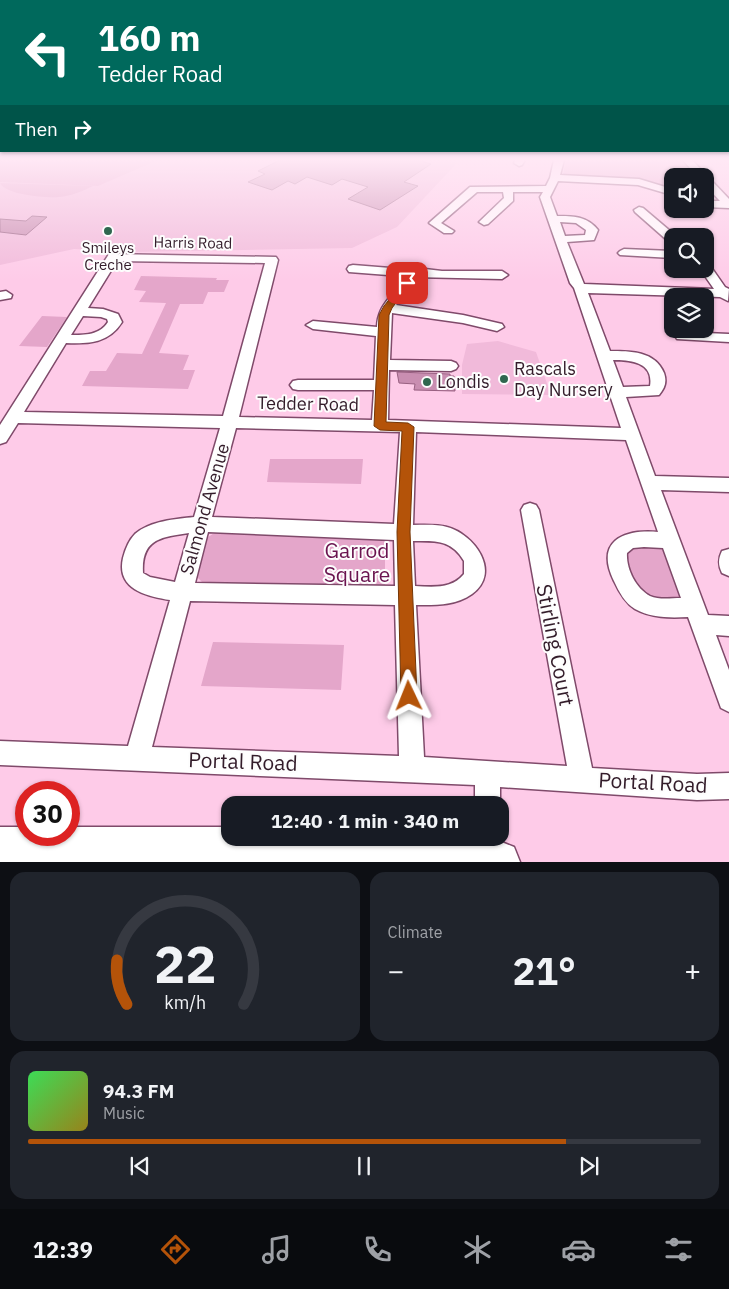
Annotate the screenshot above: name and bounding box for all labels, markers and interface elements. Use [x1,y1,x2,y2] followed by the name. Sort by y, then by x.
[98,15,201,61] text: 160 m
[15,20,80,85] icon: left
[98,59,223,88] text: Tedder Road
[68,115,96,143] icon: right
[15,117,58,141] text: Then
[664,168,714,338] map controls
[664,168,714,218] button: sound
[102,225,114,237] marker: Smileys Creche
[664,228,714,278] button: search
[153,232,233,253] street label: Harris Road
[82,238,134,274] place label: Smileys Creche
[386,262,428,304] pin
[393,269,421,297] icon: arrive
[664,288,714,338] button: layers
[514,357,613,401] place label: Rascals Day Nursery
[437,370,490,393] place label: Londis
[498,373,510,385] marker: Rascals Day Nursery
[421,376,433,388] marker: Londis
[257,391,359,416] street label: Tedder Road
[175,440,234,577] street label: Salmond Avenue
[324,536,390,588] park label: Garrod Square
[530,582,581,708] street label: Stirling Court
[382,669,434,721] position arrow
[188,745,298,777] street label: Portal Road
[598,765,708,799] street label: Portal Road
[15,781,80,846] speed limit sign: 30
[271,809,459,833] text: 12:40 · 1 min · 340 m
[388,922,443,942] text: Climate
[154,930,216,997] text: 22
[513,946,576,995] text: 21°
[388,952,404,989] text: −
[684,952,701,989] text: +
[164,991,206,1014] text: km/h
[103,1079,174,1103] text: 94.3 FM
[103,1103,145,1123] text: Music
[126,1152,154,1180] icon: previous
[350,1152,378,1180] icon: pause
[575,1152,603,1180] icon: next
[158,1232,193,1267] icon: directions
[259,1232,294,1267] icon: music
[360,1232,395,1267] icon: phone
[460,1232,495,1267] icon: climate
[561,1232,596,1267] icon: car
[661,1232,696,1267] icon: filters
[33,1235,93,1264] text: 12:39

